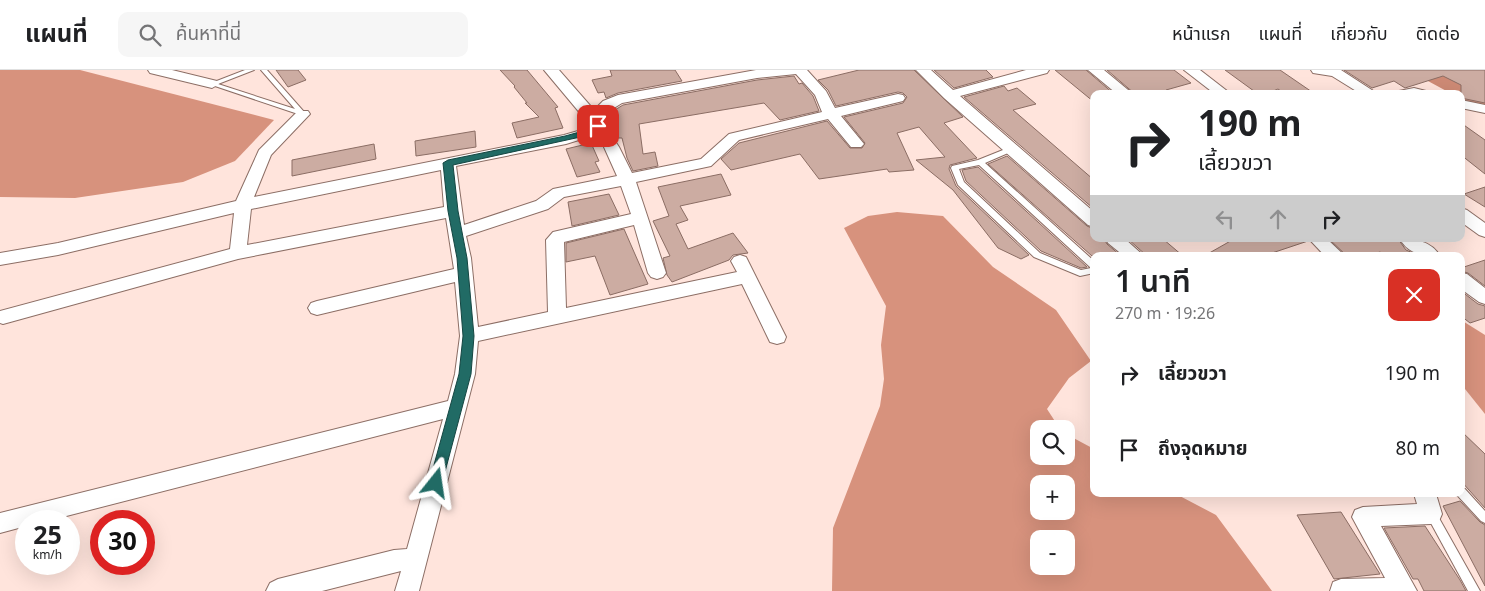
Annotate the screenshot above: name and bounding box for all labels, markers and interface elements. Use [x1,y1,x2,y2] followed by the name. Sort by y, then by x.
[118,12,468,57] search box
[25,17,88,53] text: แผนที่
[176,20,241,49] text: ค้นหาที่นี่
[136,21,164,49] icon: search
[1172,21,1230,48] text: หน้าแรก
[1258,21,1302,48] text: แผนที่
[1330,21,1388,48] text: เกี่ยวกับ
[1416,21,1460,48] text: ติดต่อ
[1198,99,1302,152] text: 190 m
[577,105,619,147] pin
[1115,110,1180,175] icon: right
[584,112,612,140] icon: arrive
[1198,147,1273,180] text: เลี้ยวขวา
[1211,205,1239,233] icon: left
[1264,205,1292,233] icon: ahead
[1317,205,1345,233] icon: right
[1115,260,1191,306] text: 1 นาที
[1388,269,1440,321] button: close
[1115,302,1215,326] text: 270 m · 19:26
[1158,360,1227,389] text: เลี้ยวขวา
[1385,360,1440,389] text: 190 m
[1115,361,1143,389] icon: right
[1030,420,1075,575] map controls
[1030,420,1075,465] button: search
[1158,435,1248,464] text: ถึงจุดหมาย
[1396,435,1440,464] text: 80 m
[1115,436,1143,464] icon: arrive
[409,456,461,508] position arrow
[1030,475,1075,520] button: +
[90,510,155,575] speed limit sign: 30
[33,517,62,555] text: 25
[1030,530,1075,575] button: −
[33,546,62,564] text: km/h

